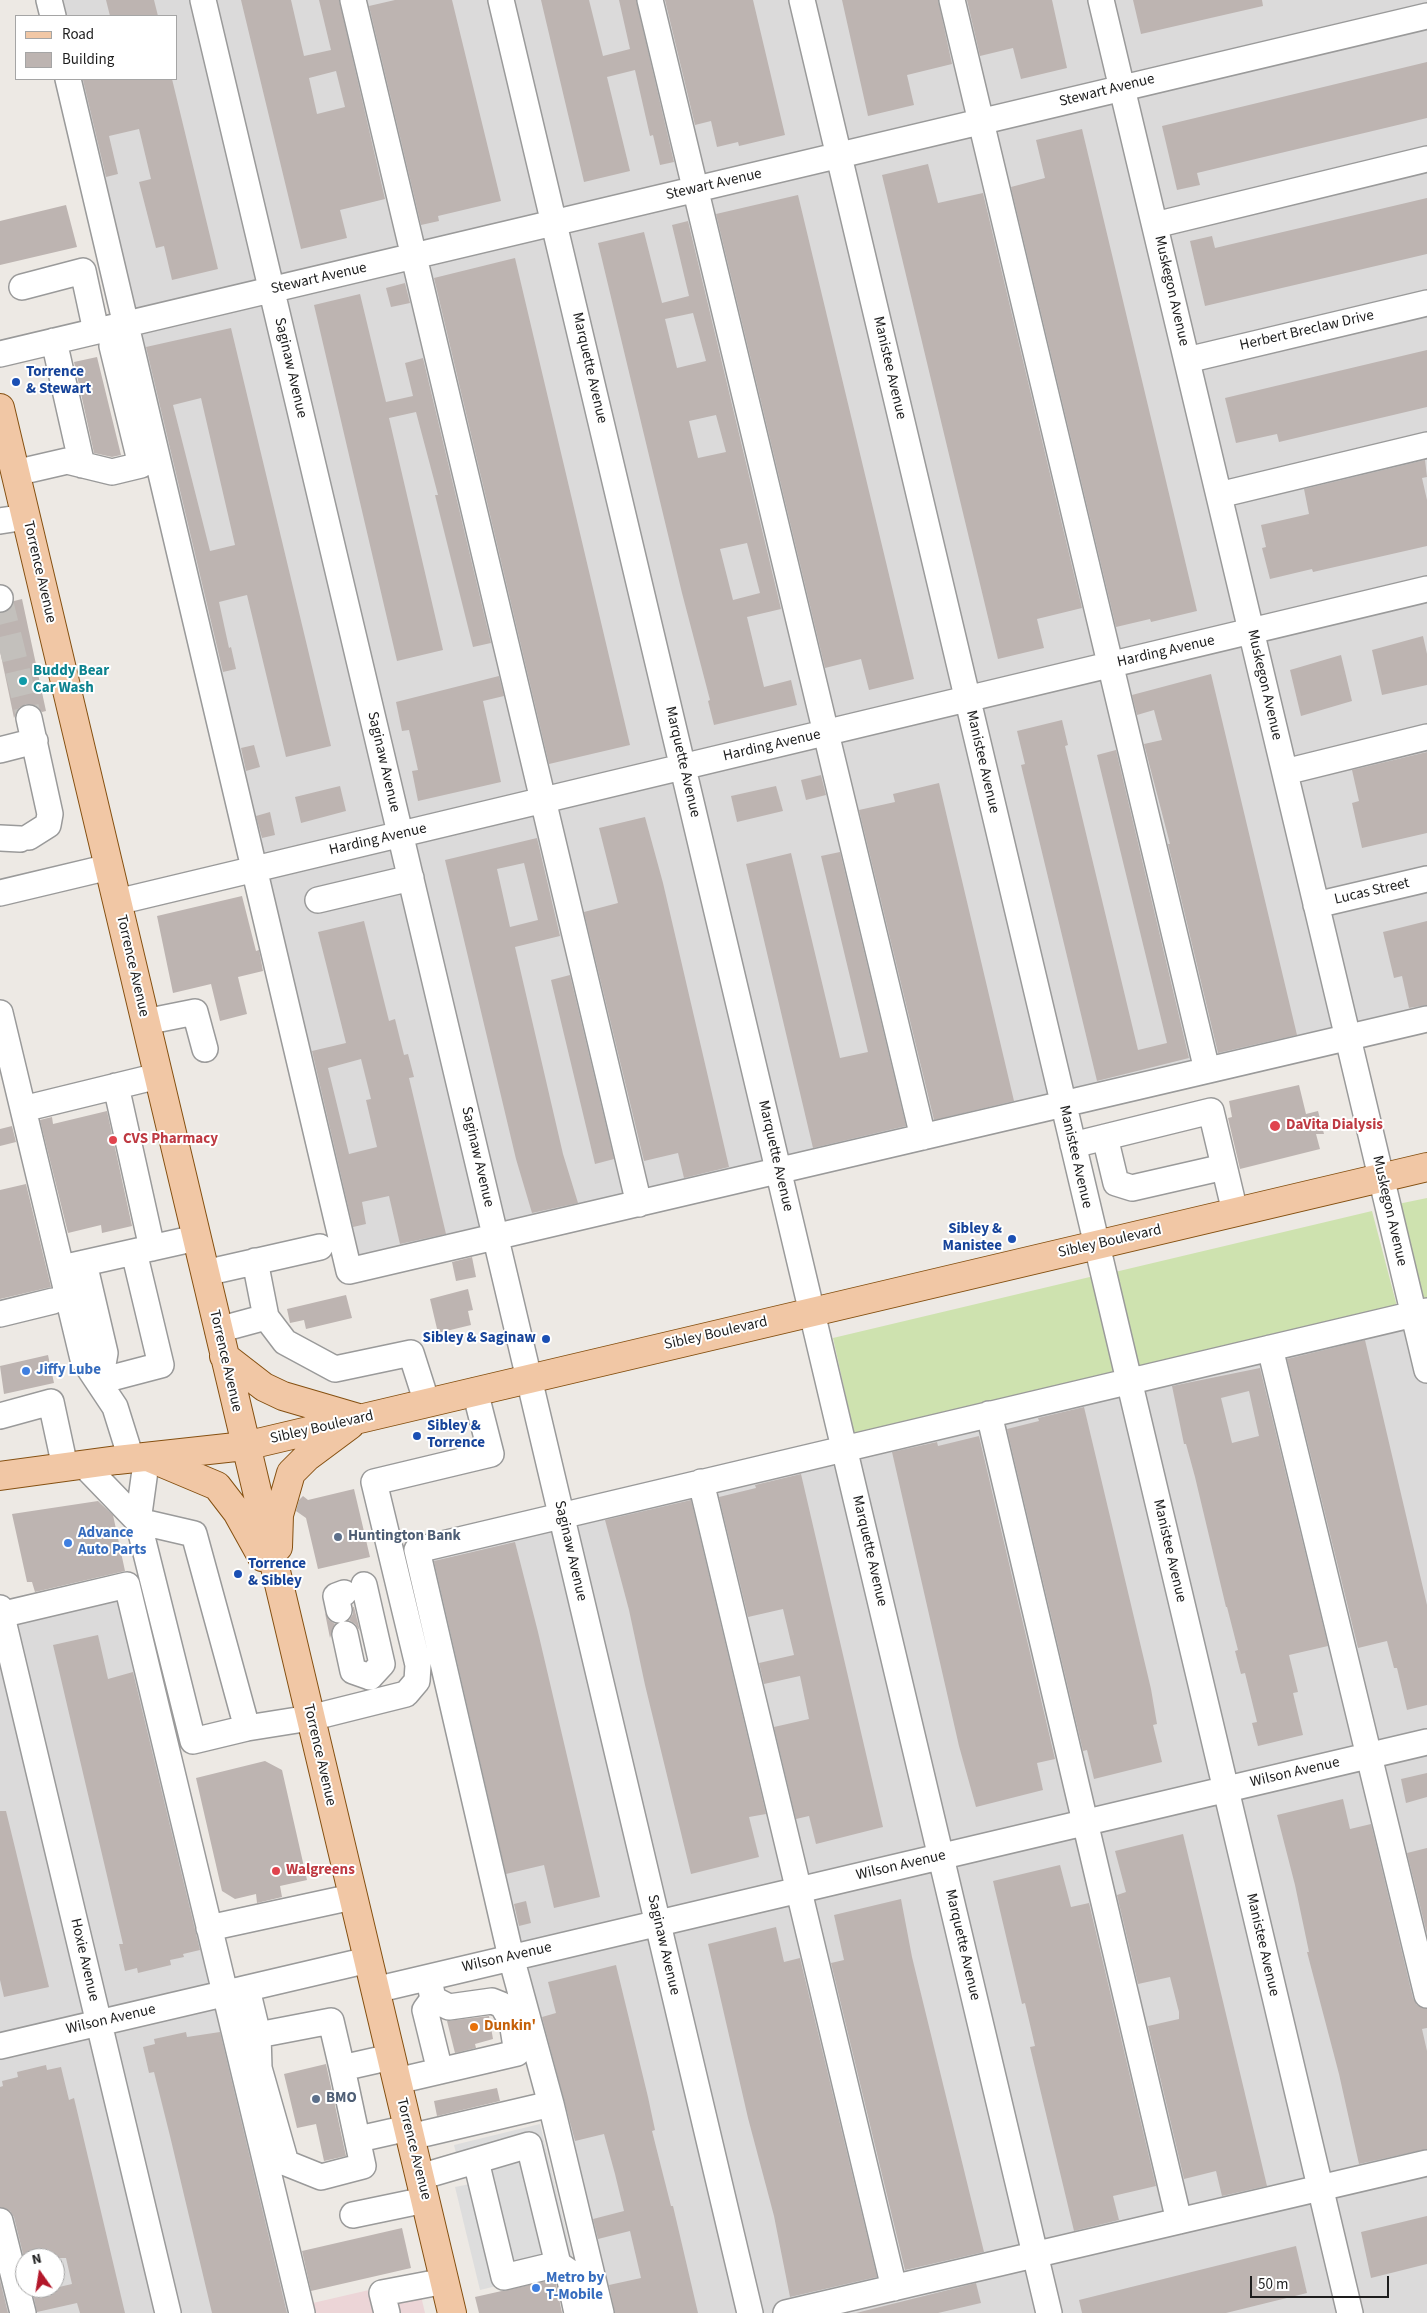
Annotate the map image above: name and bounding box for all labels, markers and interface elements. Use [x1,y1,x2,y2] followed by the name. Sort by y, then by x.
[15,15,178,80] legend
[62,24,94,45] text: Road
[62,49,114,70] text: Building
[1057,70,1157,112] street label: Stewart Avenue
[664,165,764,205] street label: Stewart Avenue
[1150,234,1192,348] street label: Muskegon Avenue
[269,259,369,299] street label: Stewart Avenue
[1238,307,1376,355] street label: Herbert Breclaw Drive
[567,311,611,425] street label: Marquette Avenue
[868,315,910,421] street label: Manistee Avenue
[270,316,310,420] street label: Saginaw Avenue
[26,364,91,399] place label: Torrence & Stewart
[10,376,22,388] marker: Torrence & Stewart
[19,519,59,625] street label: Torrence Avenue
[1243,628,1285,742] street label: Muskegon Avenue
[1116,632,1216,672] street label: Harding Avenue
[33,663,109,698] place label: Buddy Bear Car Wash
[17,675,29,687] marker: Buddy Bear Car Wash
[660,705,704,819] street label: Marquette Avenue
[961,709,1003,815] street label: Manistee Avenue
[363,710,403,814] street label: Saginaw Avenue
[722,726,822,766] street label: Harding Avenue
[328,820,428,860] street label: Harding Avenue
[1333,875,1411,909] street label: Lucas Street
[112,913,152,1019] street label: Torrence Avenue
[753,1099,797,1213] street label: Marquette Avenue
[1054,1104,1096,1210] street label: Manistee Avenue
[457,1105,497,1209] street label: Saginaw Avenue
[1286,1117,1383,1135] place label: DaVita Dialysis
[1268,1119,1282,1133] marker: DaVita Dialysis
[123,1131,218,1149] place label: CVS Pharmacy
[107,1134,119,1146] marker: CVS Pharmacy
[1368,1154,1410,1268] street label: Muskegon Avenue
[943,1221,1002,1256] place label: Sibley & Manistee
[1057,1221,1163,1263] street label: Sibley Boulevard
[1006,1233,1018,1245] marker: Sibley & Manistee
[205,1308,245,1414] street label: Torrence Avenue
[663,1313,769,1355] street label: Sibley Boulevard
[423,1330,536,1348] place label: Sibley & Saginaw
[540,1333,552,1345] marker: Sibley & Saginaw
[36,1362,101,1380] place label: Jiffy Lube
[20,1365,32,1377] marker: Jiffy Lube
[269,1407,375,1449] street label: Sibley Boulevard
[427,1418,485,1453] place label: Sibley & Torrence
[411,1430,423,1442] marker: Sibley & Torrence
[847,1494,891,1608] street label: Marquette Avenue
[1148,1498,1190,1604] street label: Manistee Avenue
[550,1499,590,1603] street label: Saginaw Avenue
[78,1525,146,1560] place label: Advance Auto Parts
[348,1528,461,1546] place label: Huntington Bank
[332,1531,344,1543] marker: Huntington Bank
[62,1537,74,1549] marker: Advance Auto Parts
[248,1556,306,1591] place label: Torrence & Sibley
[232,1568,244,1580] marker: Torrence & Sibley
[299,1702,339,1808] street label: Torrence Avenue
[1249,1754,1341,1792] street label: Wilson Avenue
[855,1847,947,1885] street label: Wilson Avenue
[286,1862,355,1880] place label: Walgreens
[270,1865,282,1877] marker: Walgreens
[940,1888,984,2002] street label: Marquette Avenue
[1241,1892,1283,1998] street label: Manistee Avenue
[643,1893,683,1997] street label: Saginaw Avenue
[66,1917,102,2003] street label: Hoxie Avenue
[461,1939,553,1977] street label: Wilson Avenue
[65,2001,157,2039] street label: Wilson Avenue
[484,2018,536,2036] place label: Dunkin'
[468,2021,480,2033] marker: Dunkin'
[326,2090,357,2108] place label: BMO
[310,2093,322,2105] marker: BMO
[392,2096,434,2202] street label: Torrence Avenue
[15,2248,65,2298] north arrow
[30,2249,44,2270] text: N
[1252,2266,1391,2298] scale bar
[546,2270,604,2305] place label: Metro by T-Mobile
[1258,2274,1288,2295] text: 50 m
[530,2282,542,2294] marker: Metro by T-Mobile

